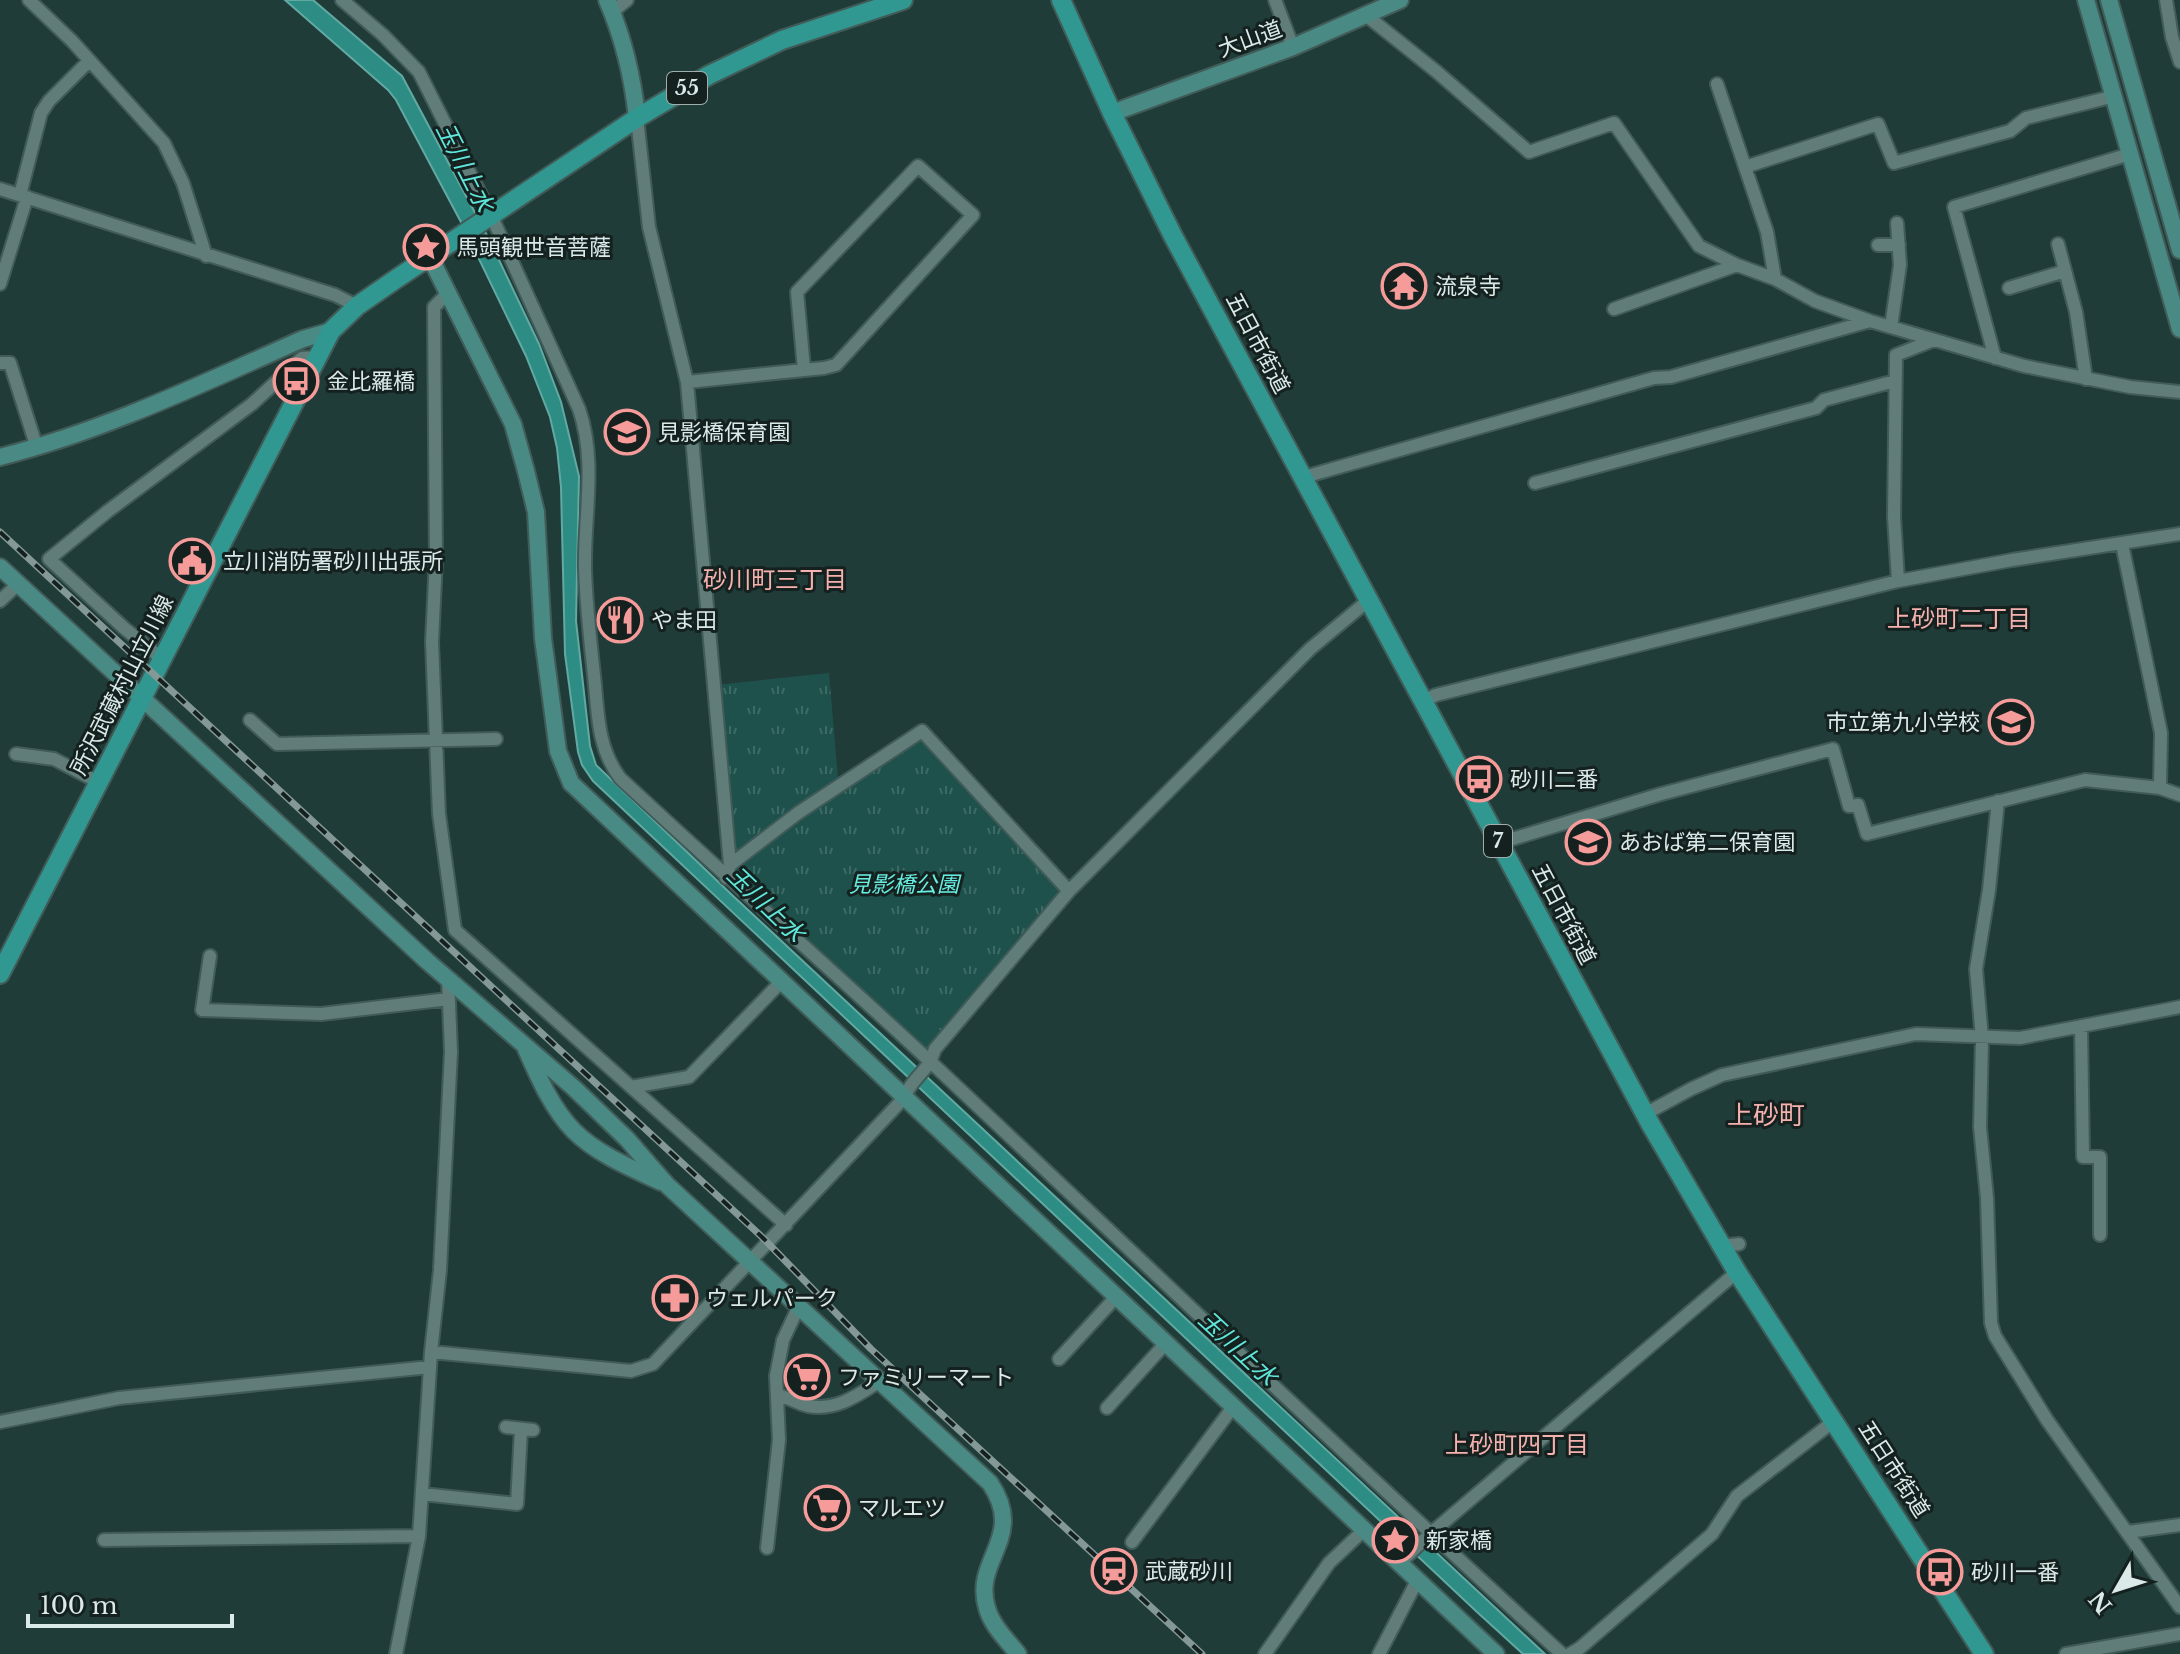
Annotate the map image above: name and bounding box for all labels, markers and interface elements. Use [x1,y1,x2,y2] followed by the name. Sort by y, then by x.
[1214,15,1286,63] street label: 大山道
[667,72,707,104] road number: 55
[430,118,501,219] water label: 玉川上水
[402,223,450,271] place icon: 馬頭観世音菩薩
[457,234,611,261] place label: 馬頭観世音菩薩
[1380,262,1428,310] temple icon: 流泉寺
[1435,273,1501,300] place label: 流泉寺
[1220,288,1296,398] street label: 五日市街道
[272,357,320,405] bus stop icon: 金比羅橋
[327,368,415,395] place label: 金比羅橋
[603,408,651,456] school or university icon: 見影橋保育園
[658,419,790,446] place label: 見影橋保育園
[168,537,216,585] public building icon: 立川消防署砂川出張所
[223,548,443,575] place label: 立川消防署砂川出張所
[703,565,847,594] district label: 砂川町三丁目
[65,591,179,779] street label: 所沢武蔵村山立川線
[596,596,644,644] restaurant icon: やま田
[1887,604,2031,633] district label: 上砂町二丁目
[651,607,717,634] place label: やま田
[1987,698,2035,746] school or university icon: 市立第九小学校
[1826,709,1980,736] place label: 市立第九小学校
[1455,755,1503,803] bus stop icon: 砂川二番
[1510,766,1598,793] place label: 砂川二番
[1564,818,1612,866] school or university icon: あおば第二保育園
[1484,825,1512,857] road number: 7
[1619,829,1795,856] place label: あおば第二保育園
[1526,859,1602,969] street label: 五日市街道
[721,860,813,950] water label: 玉川上水
[849,871,962,898] park label: 見影橋公園
[1727,1099,1805,1131] district label: 上砂町
[651,1274,699,1322] pharmacy icon: ウェルパーク
[706,1285,838,1312] place label: ウェルパーク
[1193,1305,1285,1393] water label: 玉川上水
[783,1353,831,1401] supermarket icon: ファミリーマート
[838,1364,1014,1391] place label: ファミリーマート
[1853,1416,1935,1522] street label: 五日市街道
[1445,1430,1589,1459] district label: 上砂町四丁目
[803,1484,851,1532] supermarket icon: マルエツ
[858,1495,946,1522] place label: マルエツ
[1371,1516,1419,1564] place icon: 新家橋
[1426,1527,1492,1554] place label: 新家橋
[1090,1547,1138,1595] station icon: 武蔵砂川
[1916,1548,1964,1596] bus stop icon: 砂川一番
[2076,1550,2156,1630] north arrow
[1145,1558,1233,1585] place label: 武蔵砂川
[1971,1559,2059,1586] place label: 砂川一番
[28,1578,232,1628] scale bar
[2084,1585,2118,1619] text: N
[40,1591,118,1620] text: 100 m

